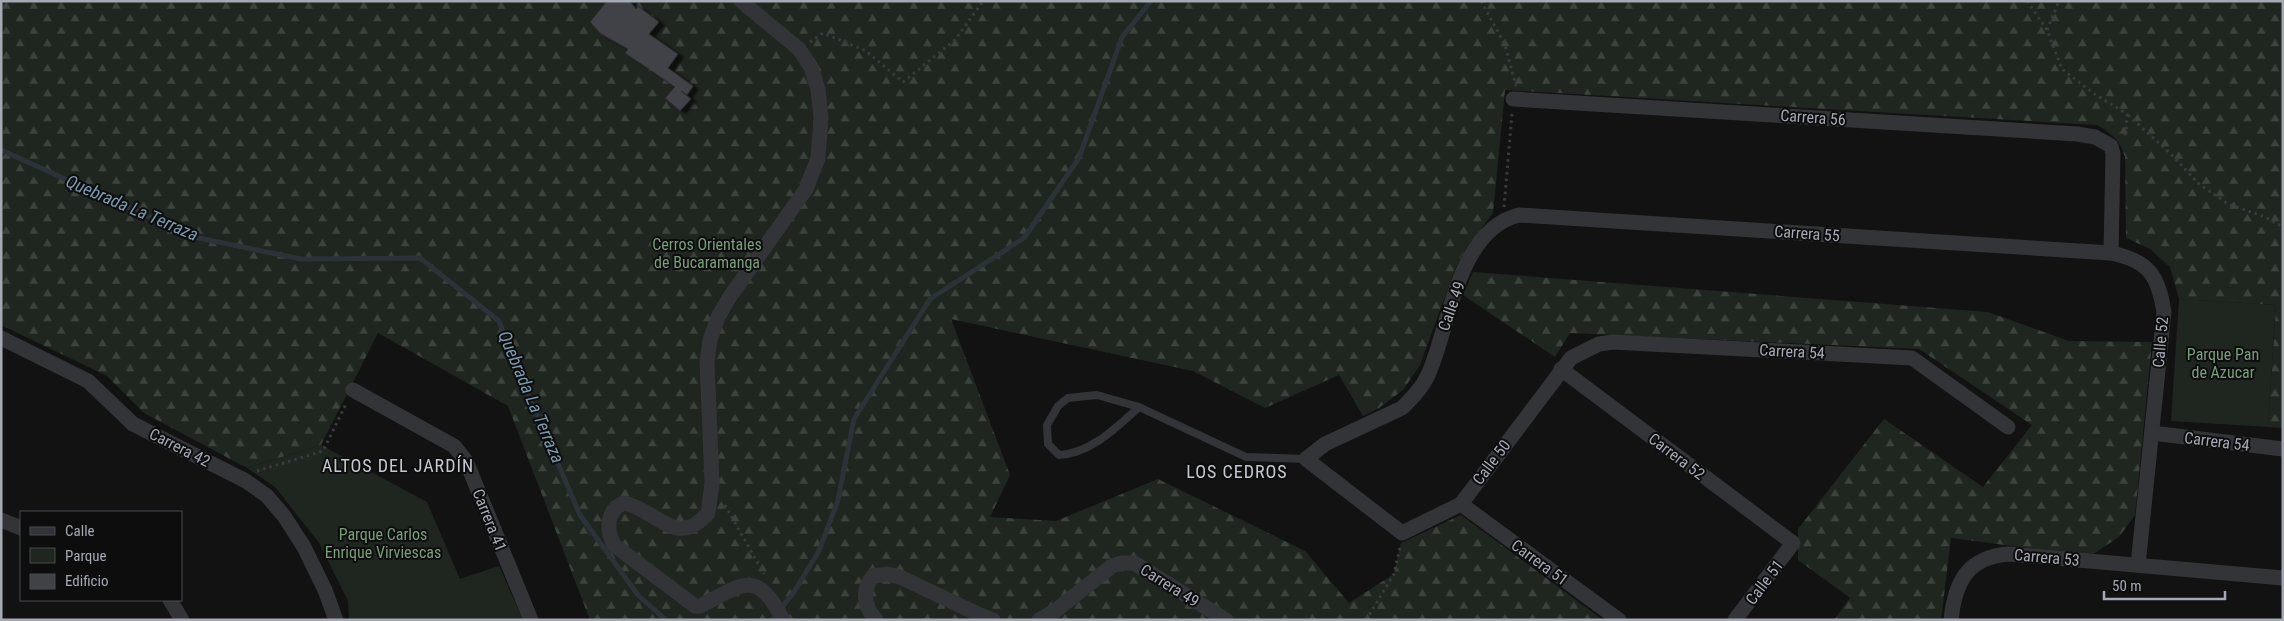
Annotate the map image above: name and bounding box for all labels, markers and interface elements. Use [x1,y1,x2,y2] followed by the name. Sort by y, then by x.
[1780,106,1846,129] street label: Carrera 56
[63,170,202,245] water label: Quebrada La Terraza
[1774,222,1840,245] street label: Carrera 55
[652,235,762,272] park label: Cerros Orientales de Bucaramanga
[1434,279,1469,333] street label: Calle 49
[2149,316,2172,368] street label: Calle 52
[494,327,569,466] water label: Quebrada La Terraza
[1759,340,1825,363] street label: Carrera 54
[2187,345,2259,382] park label: Parque Pan de Azucar
[146,424,213,471] street label: Carrera 42
[2183,428,2251,455] street label: Carrera 54
[1645,429,1709,484] street label: Carrera 52
[1468,436,1514,488] street label: Calle 50
[322,455,474,476] district label: ALTOS DEL JARDÍN
[1186,461,1288,482] district label: LOS CEDROS
[468,486,511,554] street label: Carrera 41
[20,511,182,601] legend
[65,522,95,540] text: Calle
[325,525,441,562] park label: Parque Carlos Enrique Virviescas
[1508,535,1572,589] street label: Carrera 51
[2013,545,2080,570] street label: Carrera 53
[65,547,107,565] text: Parque
[1741,556,1787,608] street label: Calle 51
[1137,560,1203,611] street label: Carrera 49
[2104,568,2225,600] scale bar
[65,572,108,590] text: Edificio
[2112,577,2142,595] text: 50 m

